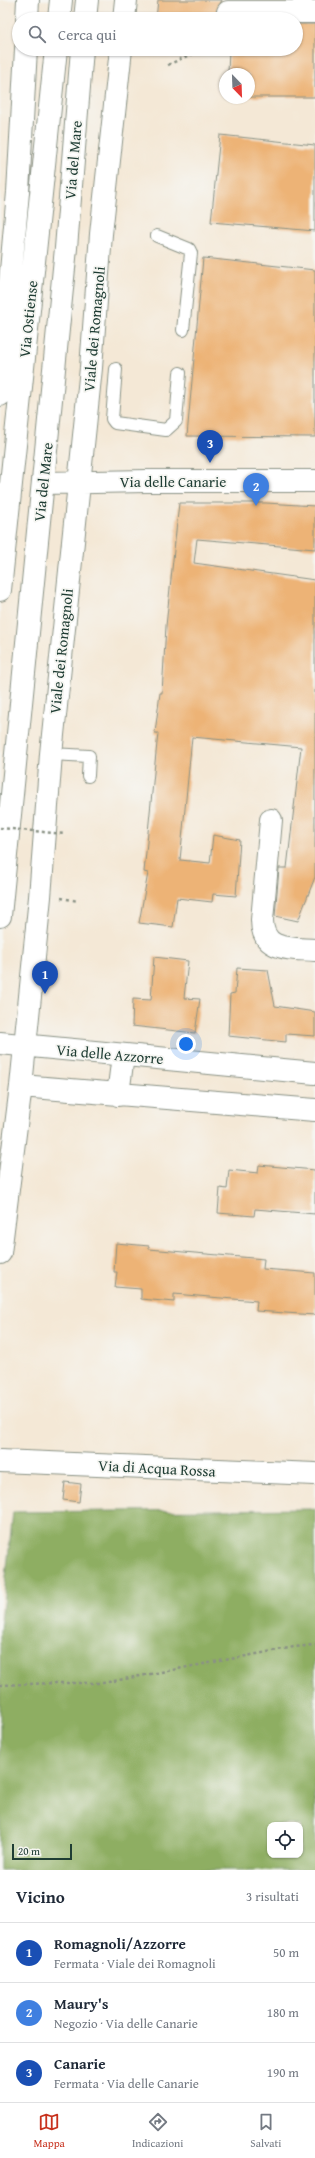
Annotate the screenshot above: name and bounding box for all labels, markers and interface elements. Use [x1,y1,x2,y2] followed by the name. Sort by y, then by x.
[12,12,303,56] search box
[26,23,48,45] icon: search
[58,24,116,45] text: Cerca qui
[219,68,255,104] north arrow
[59,120,87,200] street label: Via del Mare
[78,265,110,393] street label: Viale dei Romagnoli
[14,279,42,359] street label: Via Ostiense
[197,430,223,463] pin: 3
[28,441,58,523] street label: Via del Mare
[120,471,226,492] street label: Via delle Canarie
[243,473,269,506] pin: 2
[44,587,78,715] street label: Viale dei Romagnoli
[32,961,58,994] pin: 1
[176,1034,196,1054] your location
[56,1039,164,1069] street label: Via delle Azzorre
[98,1454,216,1482] street label: Via di Acqua Rossa
[267,1822,303,1858] map controls
[267,1822,303,1858] button: locate
[12,1842,72,1861] scale bar
[18,1843,40,1859] text: 20 m
[16,1884,65,1909] text: Vicino
[246,1887,299,1906] text: 3 risultati
[54,1933,186,1954] text: Romagnoli/Azzorre
[26,1943,32,1962] text: 1
[273,1943,299,1962] text: 50 m
[54,1954,216,1973] text: Fermata · Viale dei Romagnoli
[54,1993,108,2014] text: Maury's
[26,2003,32,2022] text: 2
[267,2003,299,2022] text: 180 m
[54,2014,198,2033] text: Negozio · Via delle Canarie
[54,2053,106,2074] text: Canarie
[26,2063,32,2082] text: 3
[267,2063,299,2082] text: 190 m
[54,2074,199,2093] text: Fermata · Via delle Canarie
[34,2111,65,2151] tab: Mappa
[132,2111,183,2151] tab: Indicazioni
[250,2111,281,2151] tab: Salvati

